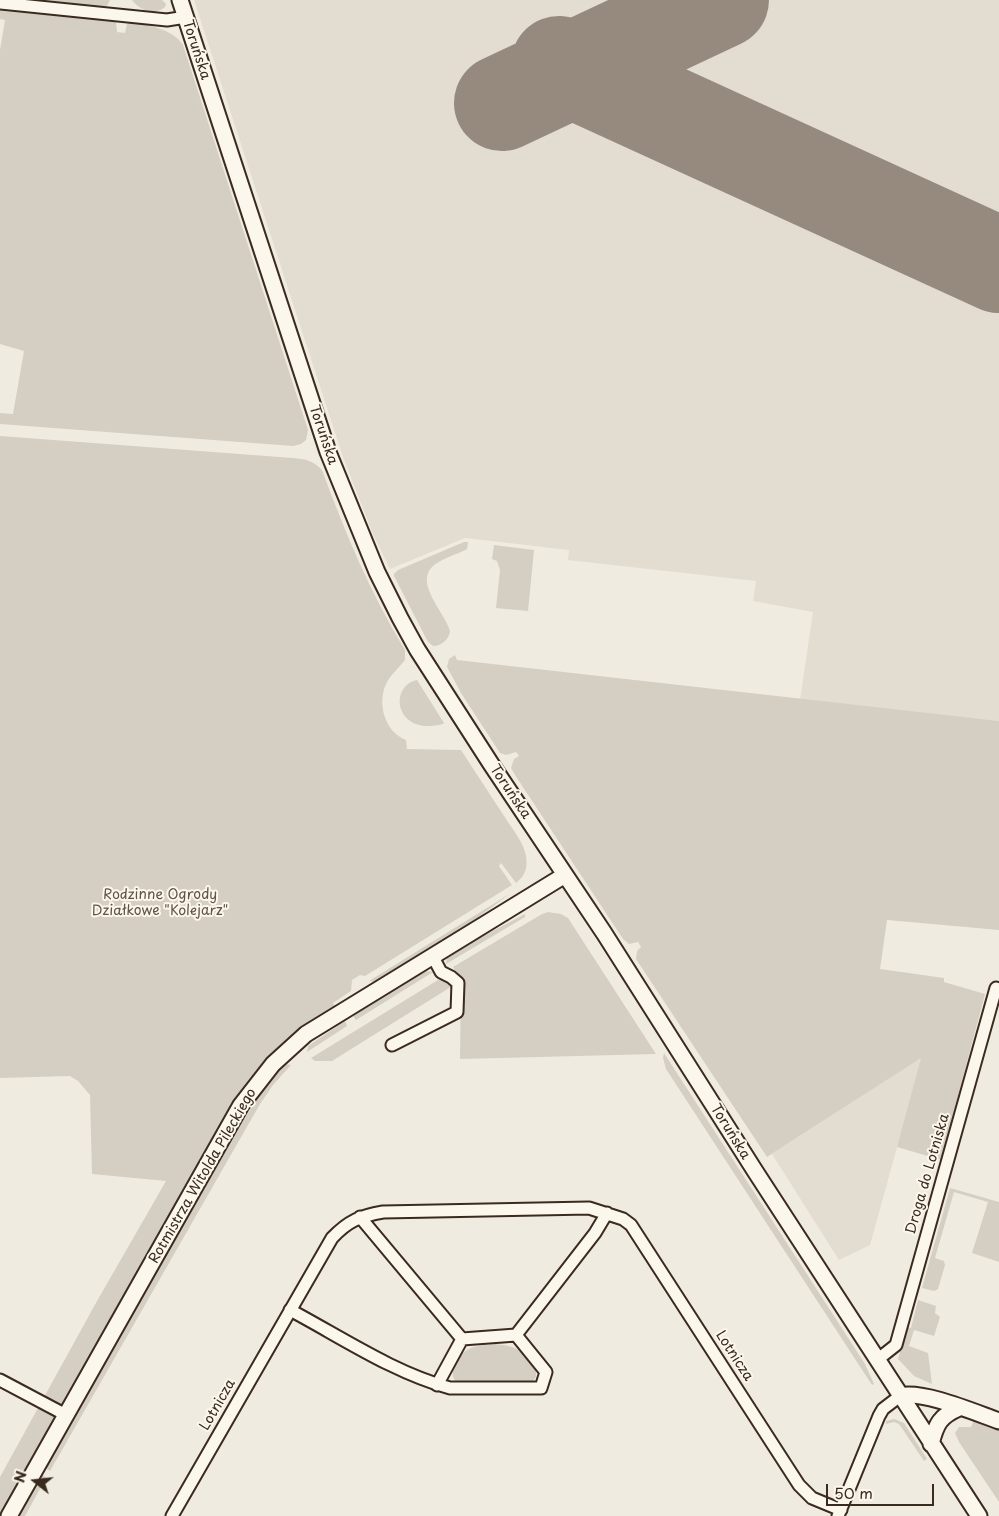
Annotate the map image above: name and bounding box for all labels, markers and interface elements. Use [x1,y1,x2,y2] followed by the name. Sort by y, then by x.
[178,18,214,82] street label: Toruńska
[305,403,341,467] street label: Toruńska
[486,762,534,822] street label: Toruńska
[92,887,228,920] park label: Rodzinne Ogrody Działkowe "Kolejarz"
[146,1086,260,1266] street label: Rotmistrza Witolda Pileckiego
[706,1101,754,1163] street label: Toruńska
[903,1112,953,1236] street label: Droga do Lotniska
[712,1328,756,1384] street label: Lotnicza
[197,1376,239,1434] street label: Lotnicza
[10,1456,60,1506] north arrow
[8,1469,32,1485] text: N
[829,1474,936,1506] scale bar
[834,1481,873,1504] text: 50 m

